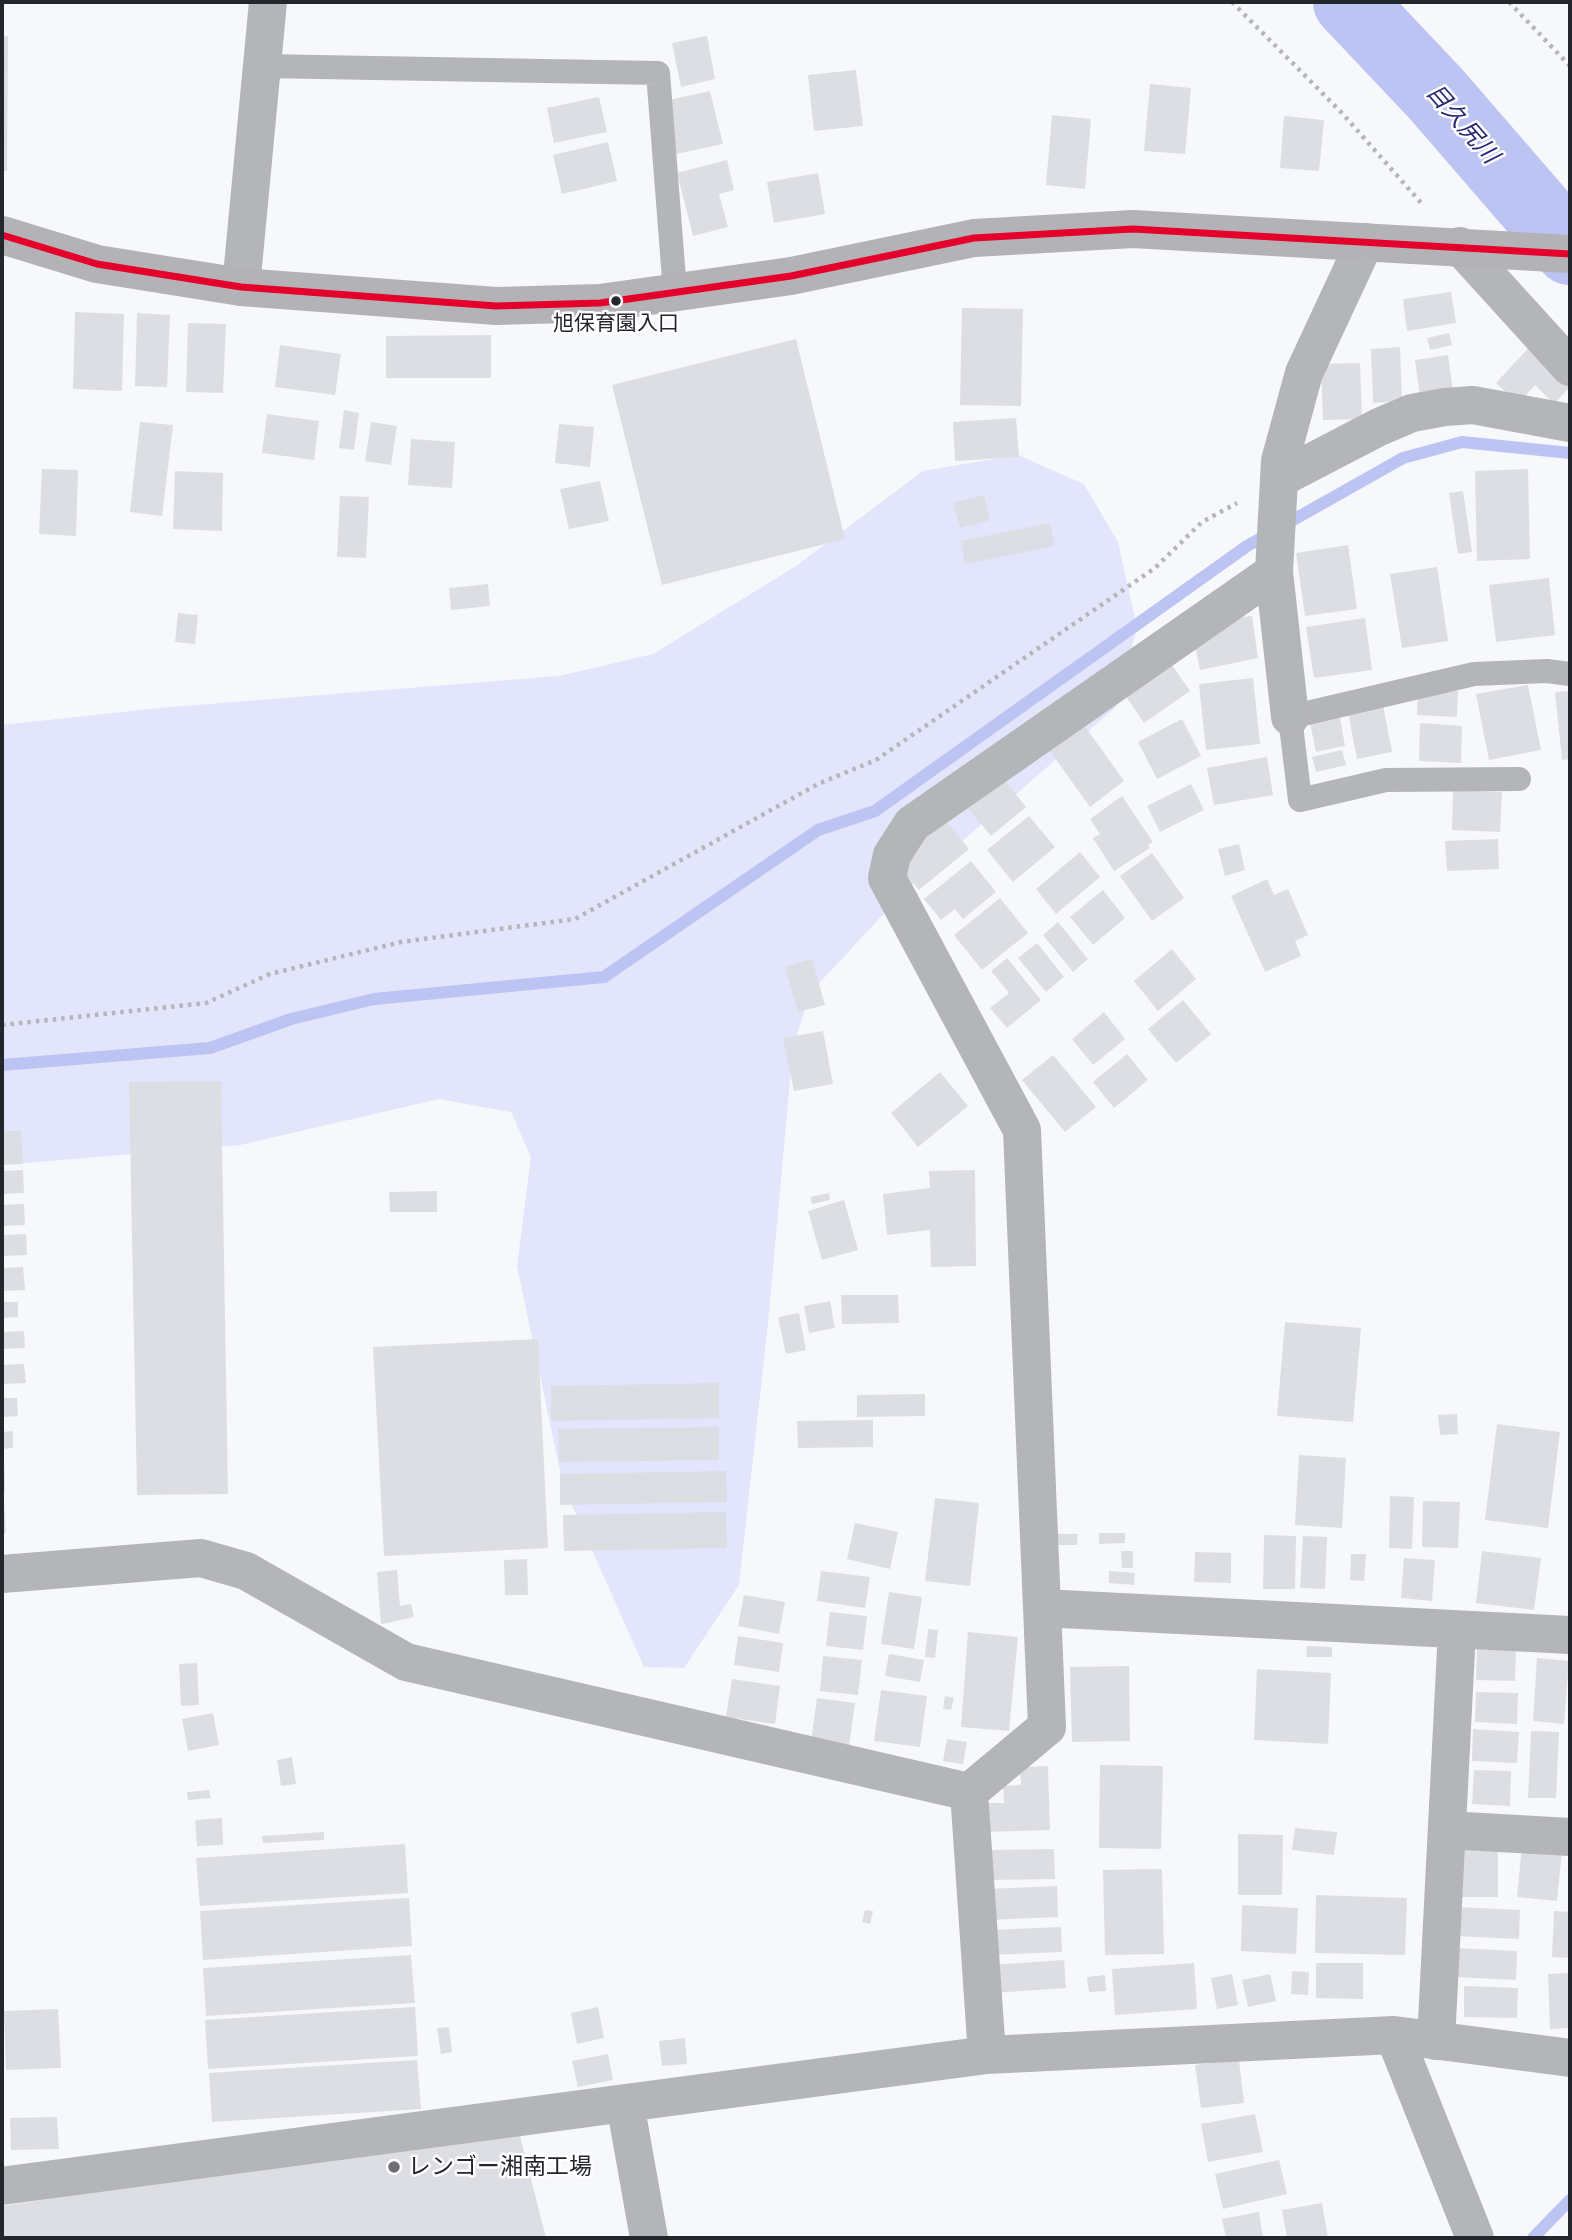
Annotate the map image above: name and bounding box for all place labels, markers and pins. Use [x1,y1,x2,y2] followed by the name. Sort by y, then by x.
[609,294,623,308] marker: 旭保育園入口
[553,311,679,337] place label: 旭保育園入口
[408,2153,592,2181] place label: レンゴー湘南工場
[386,2159,402,2175] marker: レンゴー湘南工場

